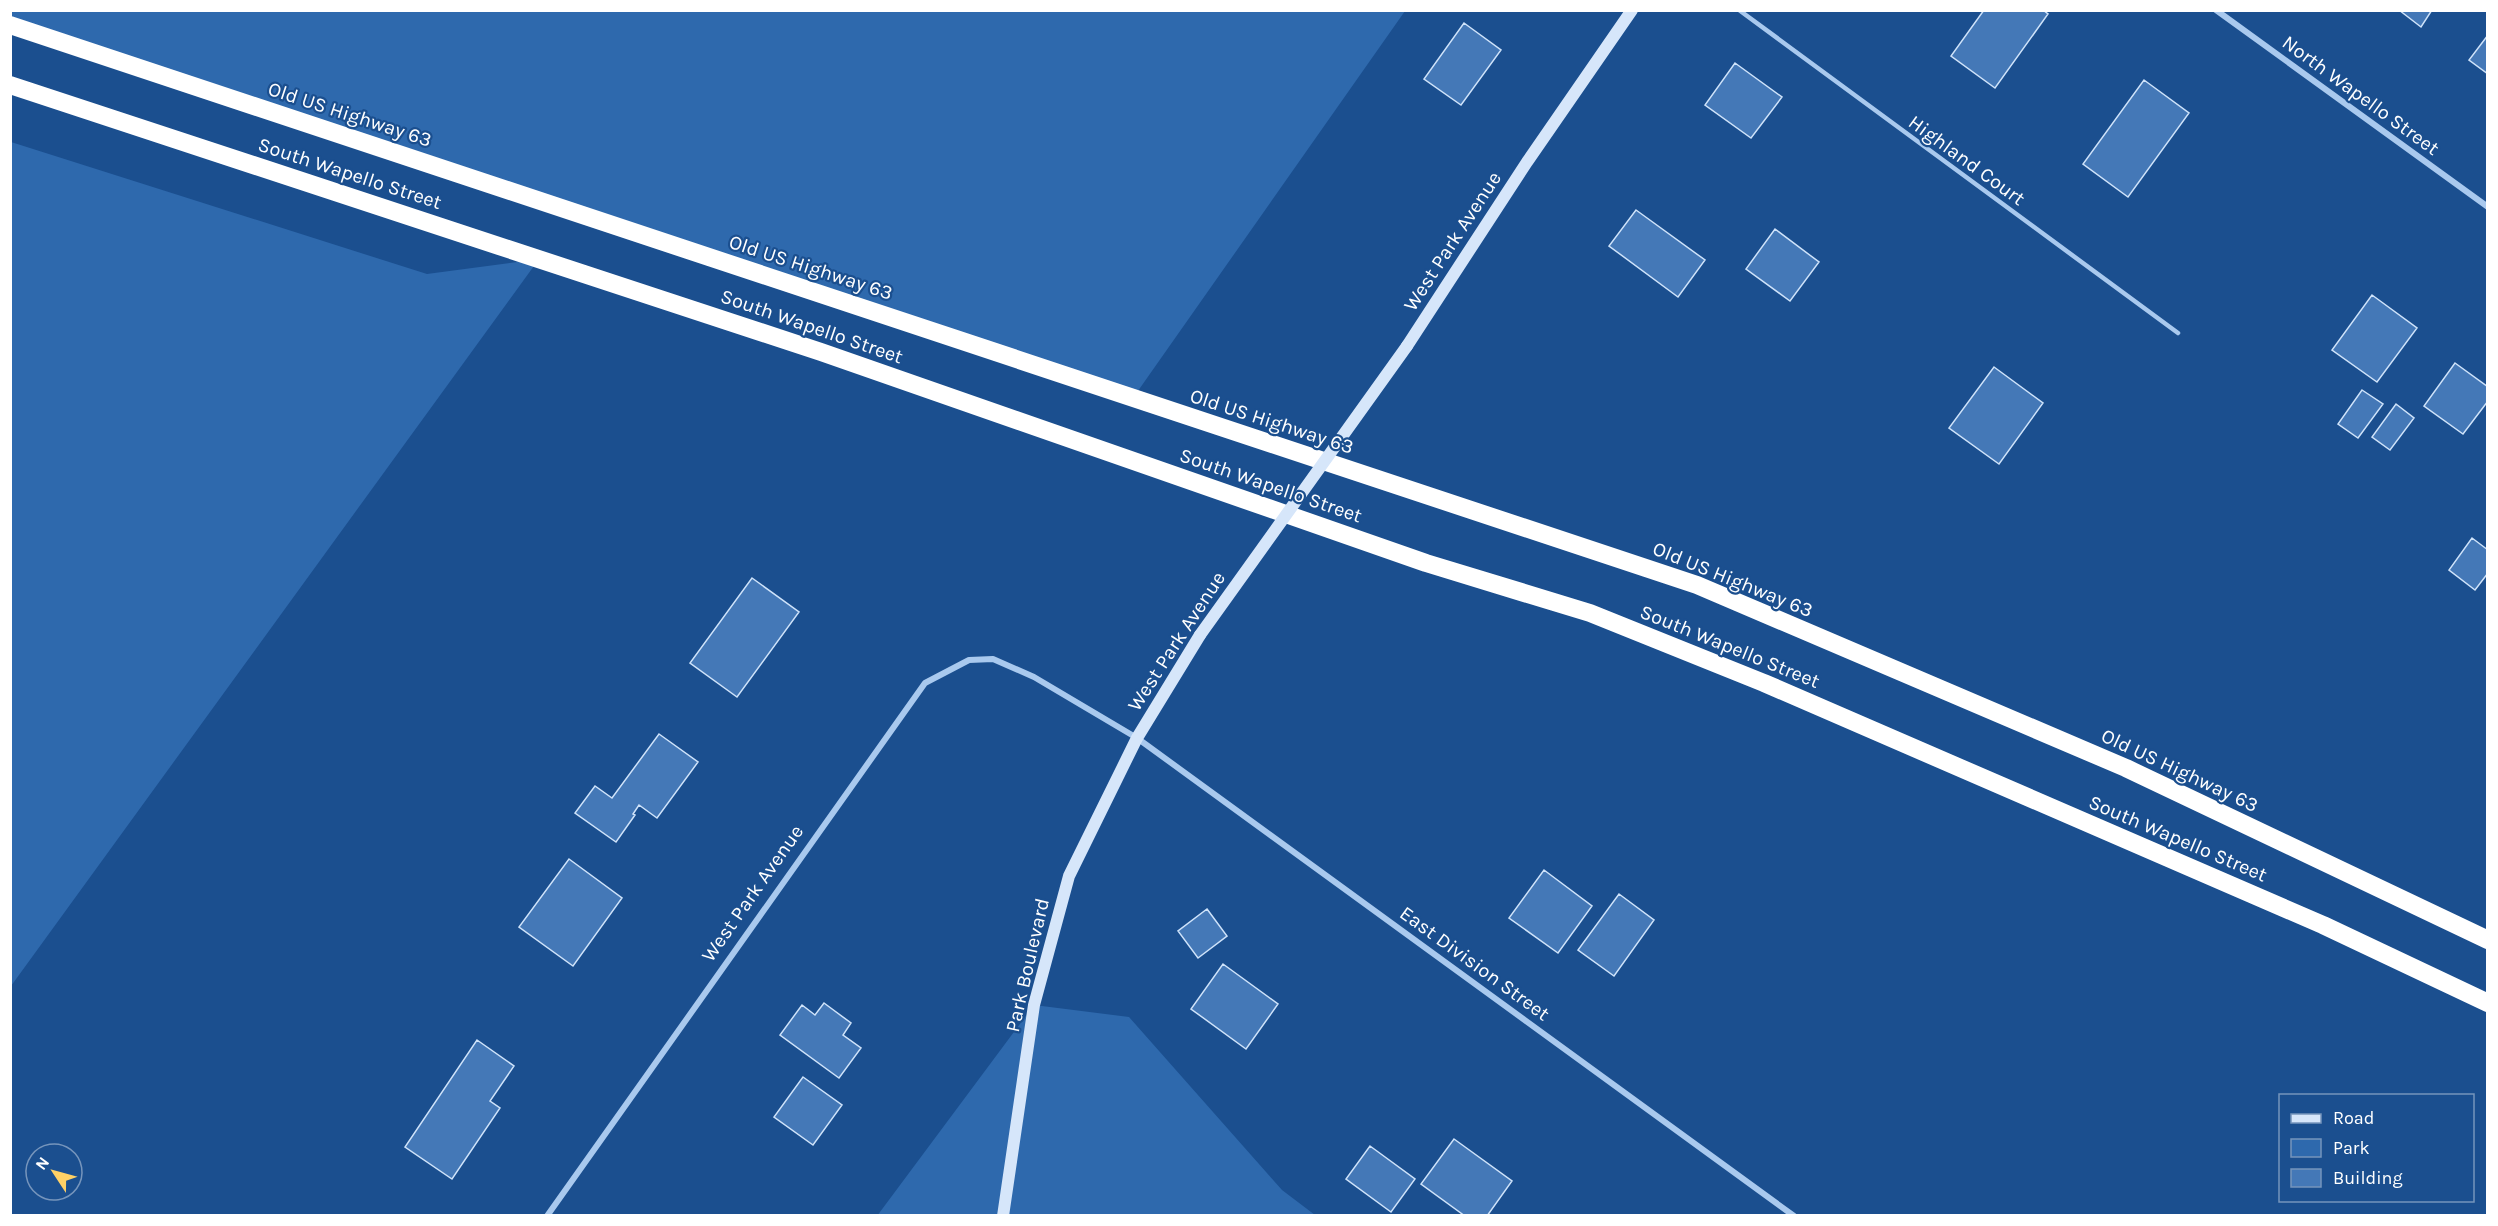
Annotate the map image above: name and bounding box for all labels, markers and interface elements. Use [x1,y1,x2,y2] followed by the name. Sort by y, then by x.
[2278,31,2444,160] street label: North Wapello Street
[265,77,434,152] street label: Old US Highway 63
[1904,111,2030,211] street label: Highland Court
[255,133,445,214] street label: South Wapello Street
[1399,167,1506,315] street label: West Park Avenue
[726,230,895,305] street label: Old US Highway 63
[718,284,907,369] street label: South Wapello Street
[1187,384,1356,459] street label: Old US Highway 63
[1177,443,1366,528] street label: South Wapello Street
[1649,537,1816,622] street label: Old US Highway 63
[1123,567,1230,715] street label: West Park Avenue
[1637,600,1823,693] street label: South Wapello Street
[2098,724,2262,817] street label: Old US Highway 63
[2085,790,2271,887] street label: South Wapello Street
[697,821,808,966] street label: West Park Avenue
[1001,896,1054,1034] street label: Park Boulevard
[1395,901,1554,1026] street label: East Division Street
[2279,1094,2474,1202] legend
[2333,1107,2374,1129] text: Road
[2333,1137,2370,1159] text: Park
[24,1142,84,1202] north arrow
[31,1153,53,1174] text: N
[2333,1167,2403,1189] text: Building

